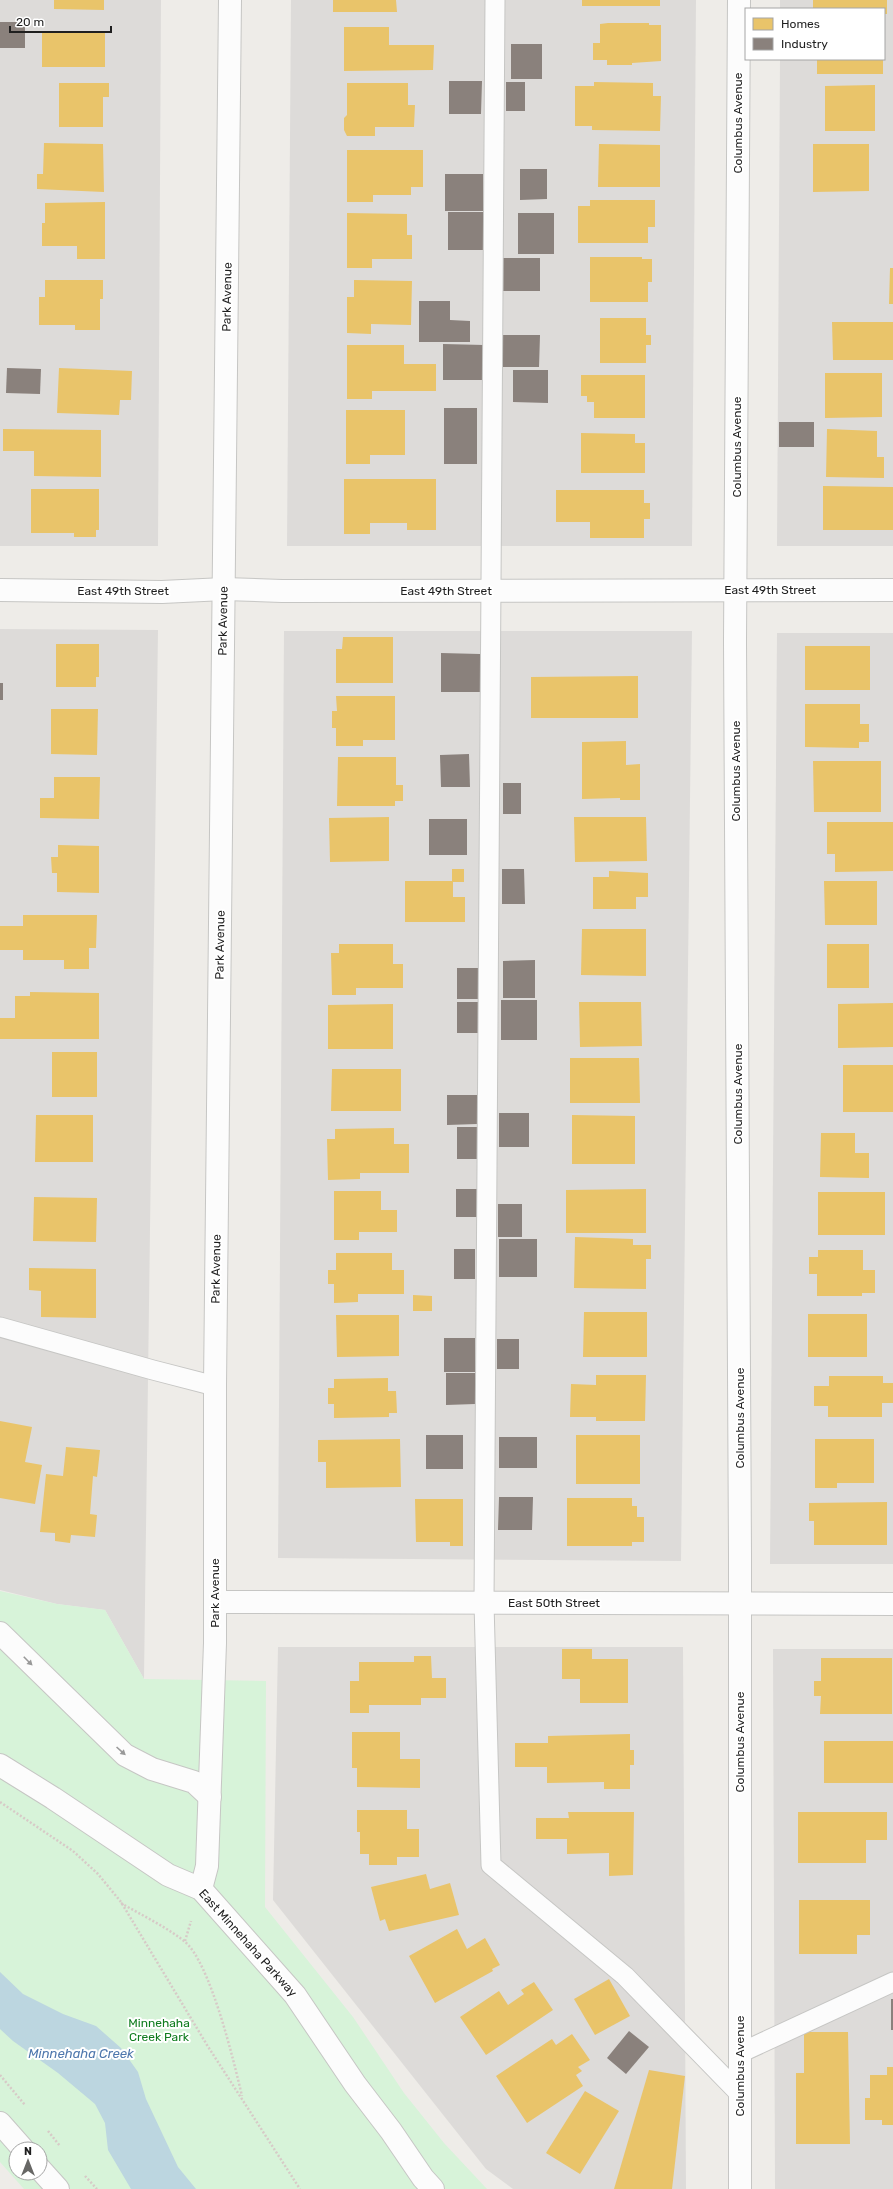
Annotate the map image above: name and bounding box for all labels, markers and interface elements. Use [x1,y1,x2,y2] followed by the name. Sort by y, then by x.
[10,8,111,34] scale bar
[745,8,885,60] legend
[16,15,44,29] text: 20 m
[781,17,820,31] text: Homes
[781,37,828,51] text: Industry
[731,72,745,173] street label: Columbus Avenue
[219,262,235,332] street label: Park Avenue
[730,396,744,497] street label: Columbus Avenue
[724,583,816,597] street label: East 49th Street
[77,584,169,598] street label: East 49th Street
[400,584,492,598] street label: East 49th Street
[215,586,231,656] street label: Park Avenue
[729,720,743,821] street label: Columbus Avenue
[212,910,228,980] street label: Park Avenue
[731,1043,745,1144] street label: Columbus Avenue
[208,1234,224,1304] street label: Park Avenue
[733,1367,747,1468] street label: Columbus Avenue
[208,1558,222,1628] street label: Park Avenue
[508,1596,600,1610] street label: East 50th Street
[23,1656,33,1665] one-way arrow
[733,1691,747,1792] street label: Columbus Avenue
[116,1746,126,1756] one-way arrow
[196,1886,300,2000] street label: East Minnehaha Parkway
[733,2015,747,2116] street label: Columbus Avenue
[128,2016,190,2044] park label: Minnehaha Creek Park
[28,2046,134,2061] water label: Minnehaha Creek
[8,2141,48,2181] north arrow
[24,2145,32,2158] text: N

